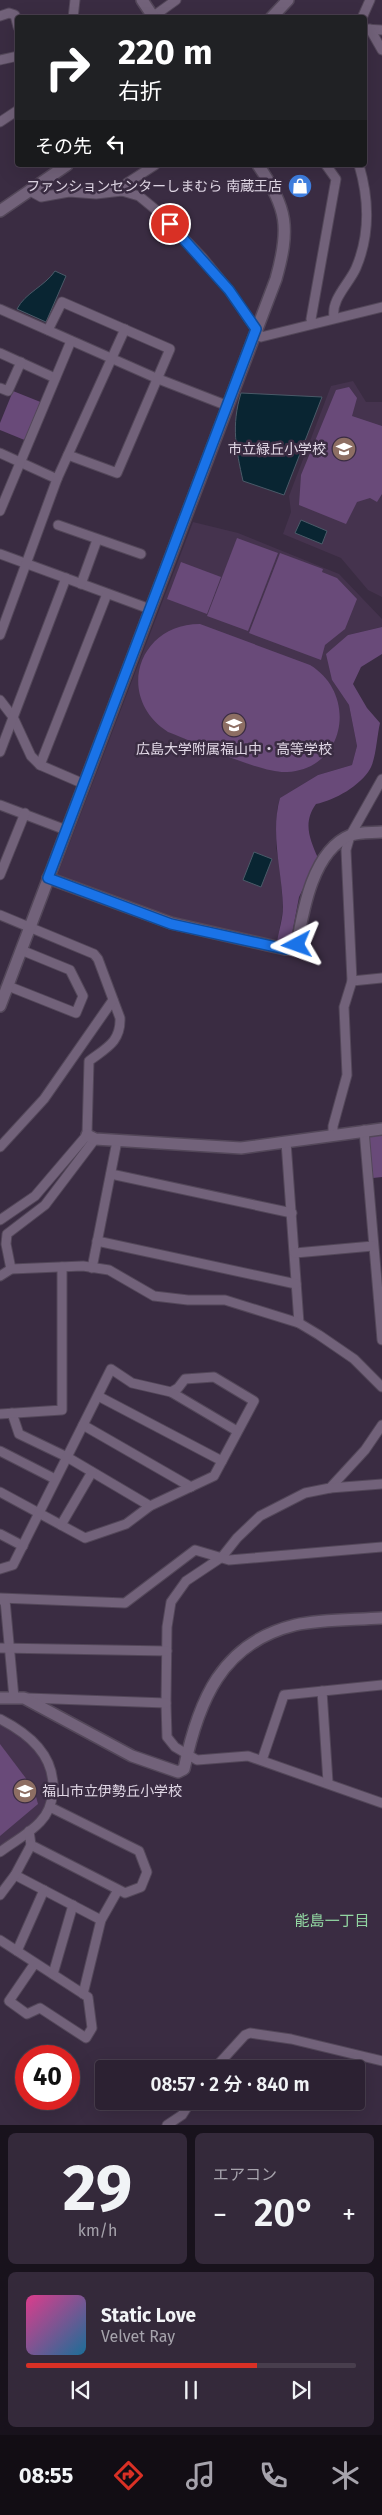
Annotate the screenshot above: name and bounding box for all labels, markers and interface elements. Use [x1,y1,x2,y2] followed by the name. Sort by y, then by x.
[118,31,213,73] text: 220 m
[35,35,100,100] icon: right
[118,78,162,105] text: 右折
[102,130,130,158] icon: left
[35,135,92,158] text: その先
[287,173,313,199] shop icon: ファンションセンターしまむら 南蔵王店
[26,178,282,195] place label: ファンションセンターしまむら 南蔵王店
[149,203,191,245] pin
[156,210,184,238] icon: arrive
[331,436,357,462] school or university icon: 市立緑丘小学校
[228,441,326,458] place label: 市立緑丘小学校
[221,712,247,738] school or university icon: 広島大学附属福山中・高等学校
[136,741,332,758] place label: 広島大学附属福山中・高等学校
[270,918,322,970] position arrow
[12,1778,38,1804] school or university icon: 福山市立伊勢丘小学校
[42,1783,182,1800] place label: 福山市立伊勢丘小学校
[294,1912,370,1930] district label: 能島一丁目
[15,2045,80,2110] speed limit sign: 40
[150,2073,310,2096] text: 08:57 · 2 分 · 840 m
[63,2149,132,2227] text: 29
[213,2165,277,2184] text: エアコン
[254,2190,315,2236] text: 20°
[213,2198,227,2231] text: −
[342,2198,356,2231] text: +
[78,2221,117,2240] text: km/h
[101,2304,196,2327] text: Static Love
[101,2327,175,2346] text: Velvet Ray
[67,2376,95,2404] icon: previous
[177,2376,205,2404] icon: pause
[287,2376,315,2404] icon: next
[111,2458,146,2493] icon: directions
[183,2458,218,2493] icon: music
[256,2458,291,2493] icon: phone
[328,2458,363,2493] icon: climate
[19,2462,73,2489] text: 08:55

